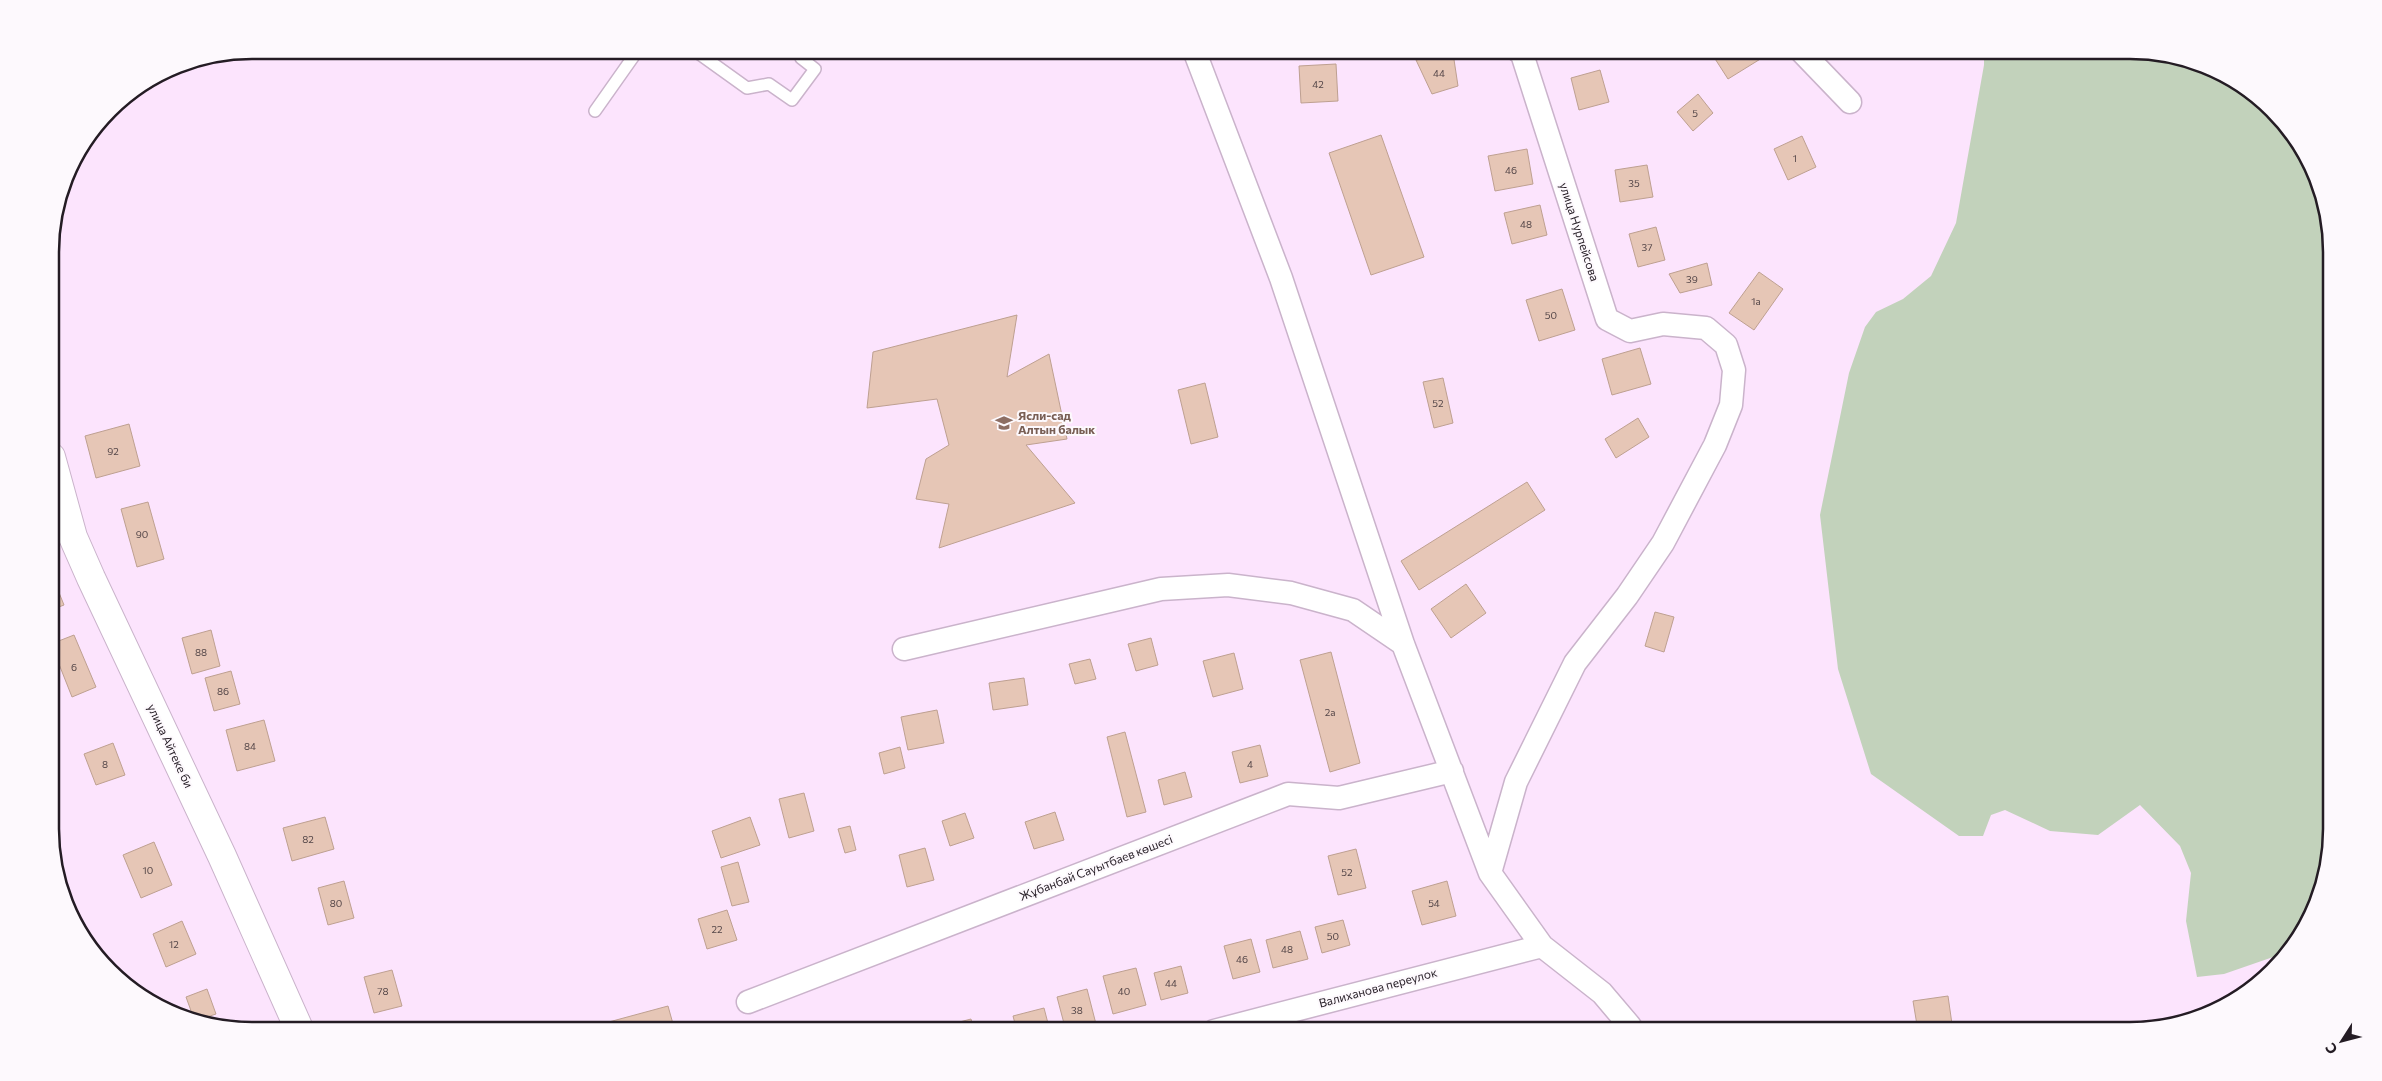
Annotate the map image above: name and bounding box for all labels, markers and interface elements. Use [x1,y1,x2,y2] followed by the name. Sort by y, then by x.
[1433,67,1445,79] house number: 44
[1312,78,1324,90] house number: 42
[1692,107,1698,119] house number: 5
[1793,152,1797,164] house number: 1
[1505,164,1517,176] house number: 46
[1628,177,1640,189] house number: 35
[1557,181,1603,283] street label: улица Нурпейсова
[1520,218,1532,230] house number: 48
[1642,241,1652,253] house number: 37
[1686,273,1698,285] house number: 39
[1751,295,1761,307] house number: 1а
[1545,309,1557,321] house number: 50
[1432,397,1444,409] house number: 52
[1018,408,1095,436] place label: Ясли-сад Алтын балык
[994,413,1014,433] school or university icon: Ясли-сад Алтын балык
[107,445,119,457] house number: 92
[136,528,148,540] house number: 90
[195,646,207,658] house number: 88
[71,661,77,673] house number: 6
[217,685,229,697] house number: 86
[145,701,197,790] street label: улица Айтеке би
[1325,706,1335,718] house number: 2а
[244,740,256,752] house number: 84
[102,758,108,770] house number: 8
[1247,758,1253,770] house number: 4
[1017,831,1174,903] street label: Жұбанбай Сауытбаев көшесі
[302,833,314,845] house number: 82
[143,864,153,876] house number: 10
[1341,866,1353,878] house number: 52
[330,897,342,909] house number: 80
[1428,897,1440,909] house number: 54
[711,923,723,935] house number: 22
[1327,930,1339,942] house number: 50
[169,938,179,950] house number: 12
[1281,943,1293,955] house number: 48
[1236,953,1248,965] house number: 46
[1317,964,1439,1010] street label: Валиханова переулок
[1165,977,1177,989] house number: 44
[377,985,389,997] house number: 78
[1118,985,1130,997] house number: 40
[1071,1004,1083,1016] house number: 38
[2317,1016,2367,1066] north arrow
[2321,1040,2341,1058] text: С

